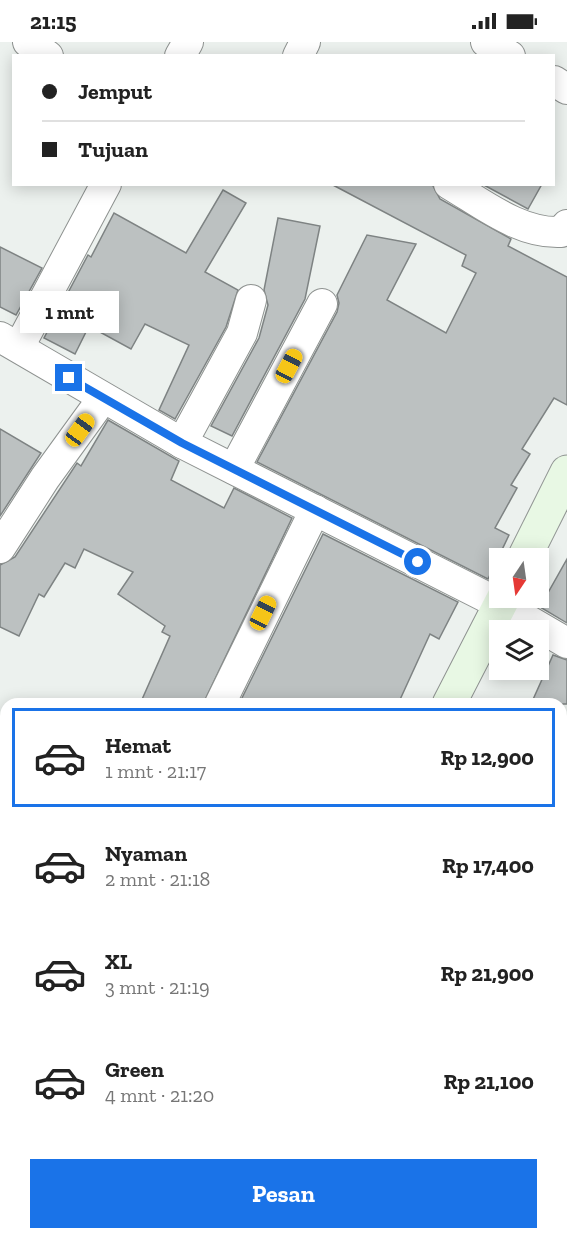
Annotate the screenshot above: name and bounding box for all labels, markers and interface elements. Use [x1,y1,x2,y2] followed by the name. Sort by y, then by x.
[30,8,77,35] text: 21:15
[78,78,152,105] text: Jemput
[78,136,148,163] text: Tujuan
[20,291,118,333] callout: 1 mnt
[45,300,94,324] text: 1 mnt
[273,346,305,386] car
[55,364,82,391] route end
[62,410,98,450] car
[404,548,431,575] route start
[489,548,549,608] north arrow
[489,548,549,680] map controls
[247,593,279,633] car
[489,620,549,680] button: layers
[33,731,87,785] icon: car
[105,732,171,759] text: Hemat
[441,744,534,771] text: Rp 12,900
[105,759,206,783] text: 1 mnt · 21:17
[33,839,87,893] icon: car
[105,840,187,867] text: Nyaman
[442,852,534,879] text: Rp 17,400
[105,867,210,891] text: 2 mnt · 21:18
[33,947,87,1001] icon: car
[105,948,132,975] text: XL
[441,960,534,987] text: Rp 21,900
[105,975,210,999] text: 3 mnt · 21:19
[33,1055,87,1109] icon: car
[105,1056,164,1083] text: Green
[443,1068,534,1095] text: Rp 21,100
[105,1083,214,1107] text: 4 mnt · 21:20
[30,1159,537,1228] button: Pesan

